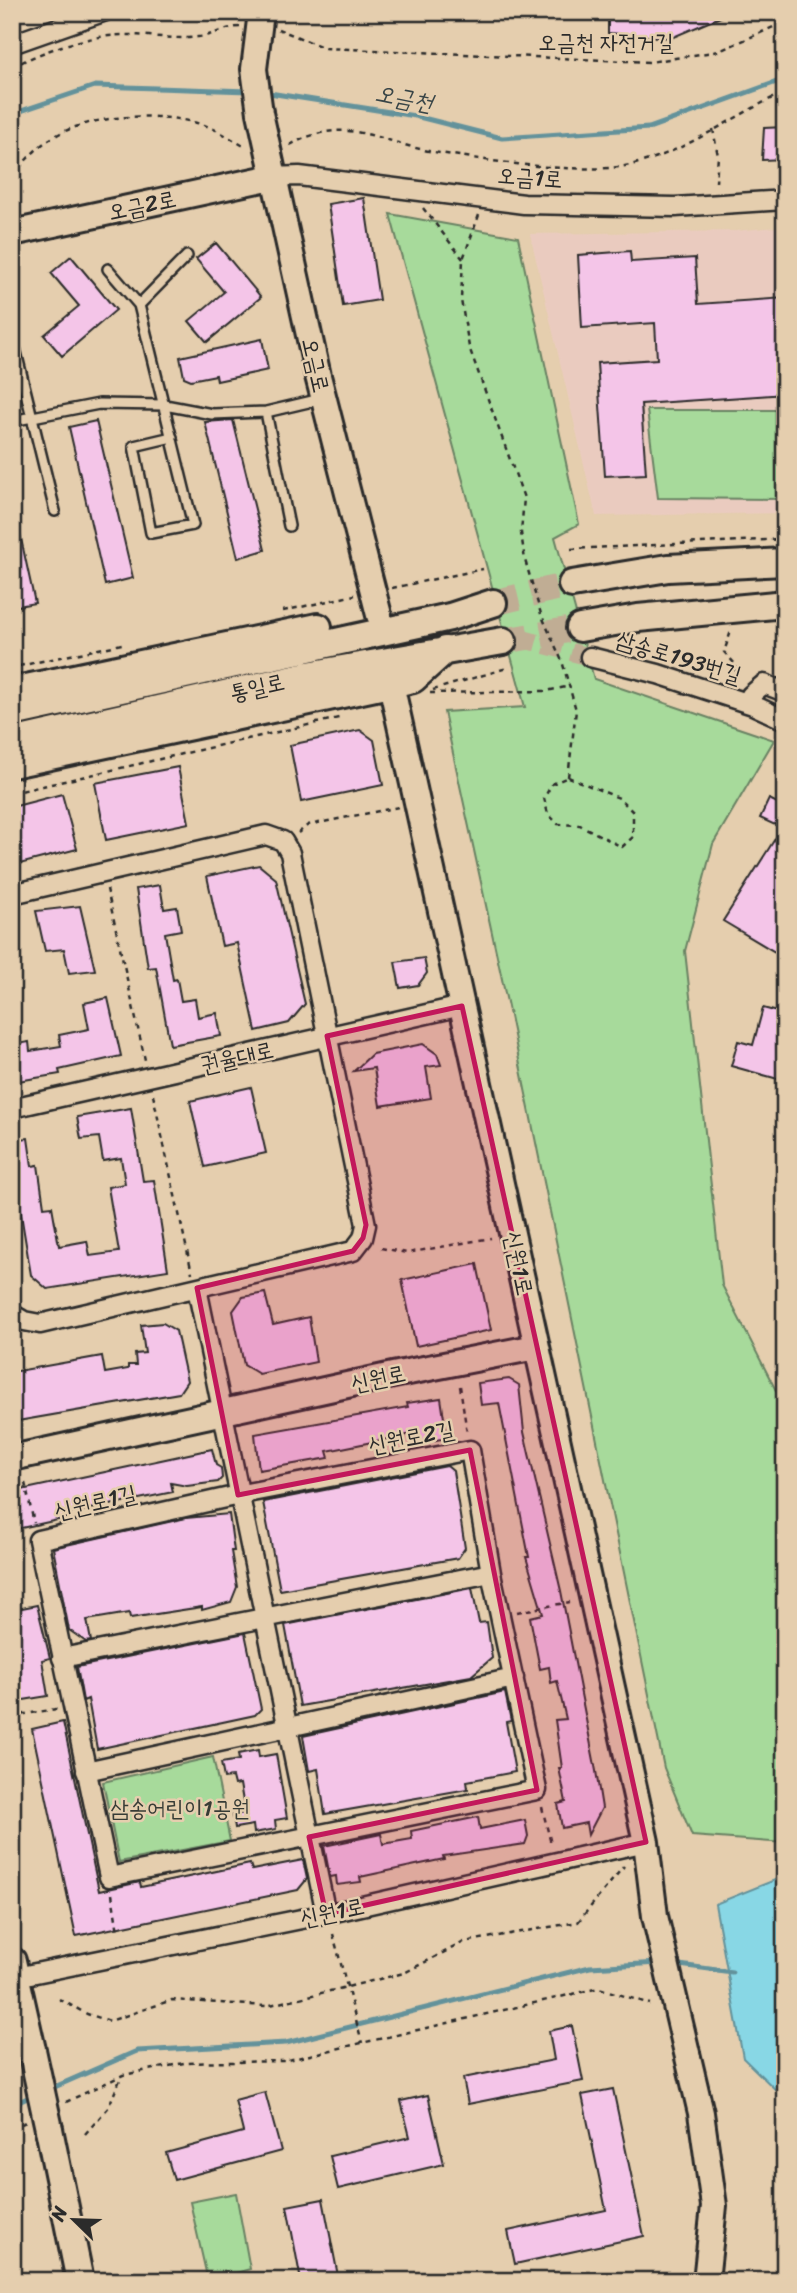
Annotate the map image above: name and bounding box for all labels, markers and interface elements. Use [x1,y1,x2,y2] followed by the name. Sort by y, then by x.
[538,22,674,63] street label: 오금천 자전거길
[372,72,439,125] water label: 오금천
[496,155,564,200] street label: 오금1로
[104,178,180,233] street label: 오금2로
[289,333,342,397] street label: 오금로
[611,619,747,696] street label: 삼송로193번길
[225,661,289,714] street label: 통일로
[196,1029,278,1086] street label: 권율대로
[492,1227,545,1299] street label: 신원1로
[347,1353,410,1404] street label: 신원로
[364,1409,458,1466] street label: 신원로2길
[50,1473,141,1532] street label: 신원로1길
[110,1788,250,1829] park label: 삼송어린이1공원
[296,1886,368,1939] street label: 신원1로
[38,2184,108,2254] north arrow
[41,2200,77,2227] text: N

